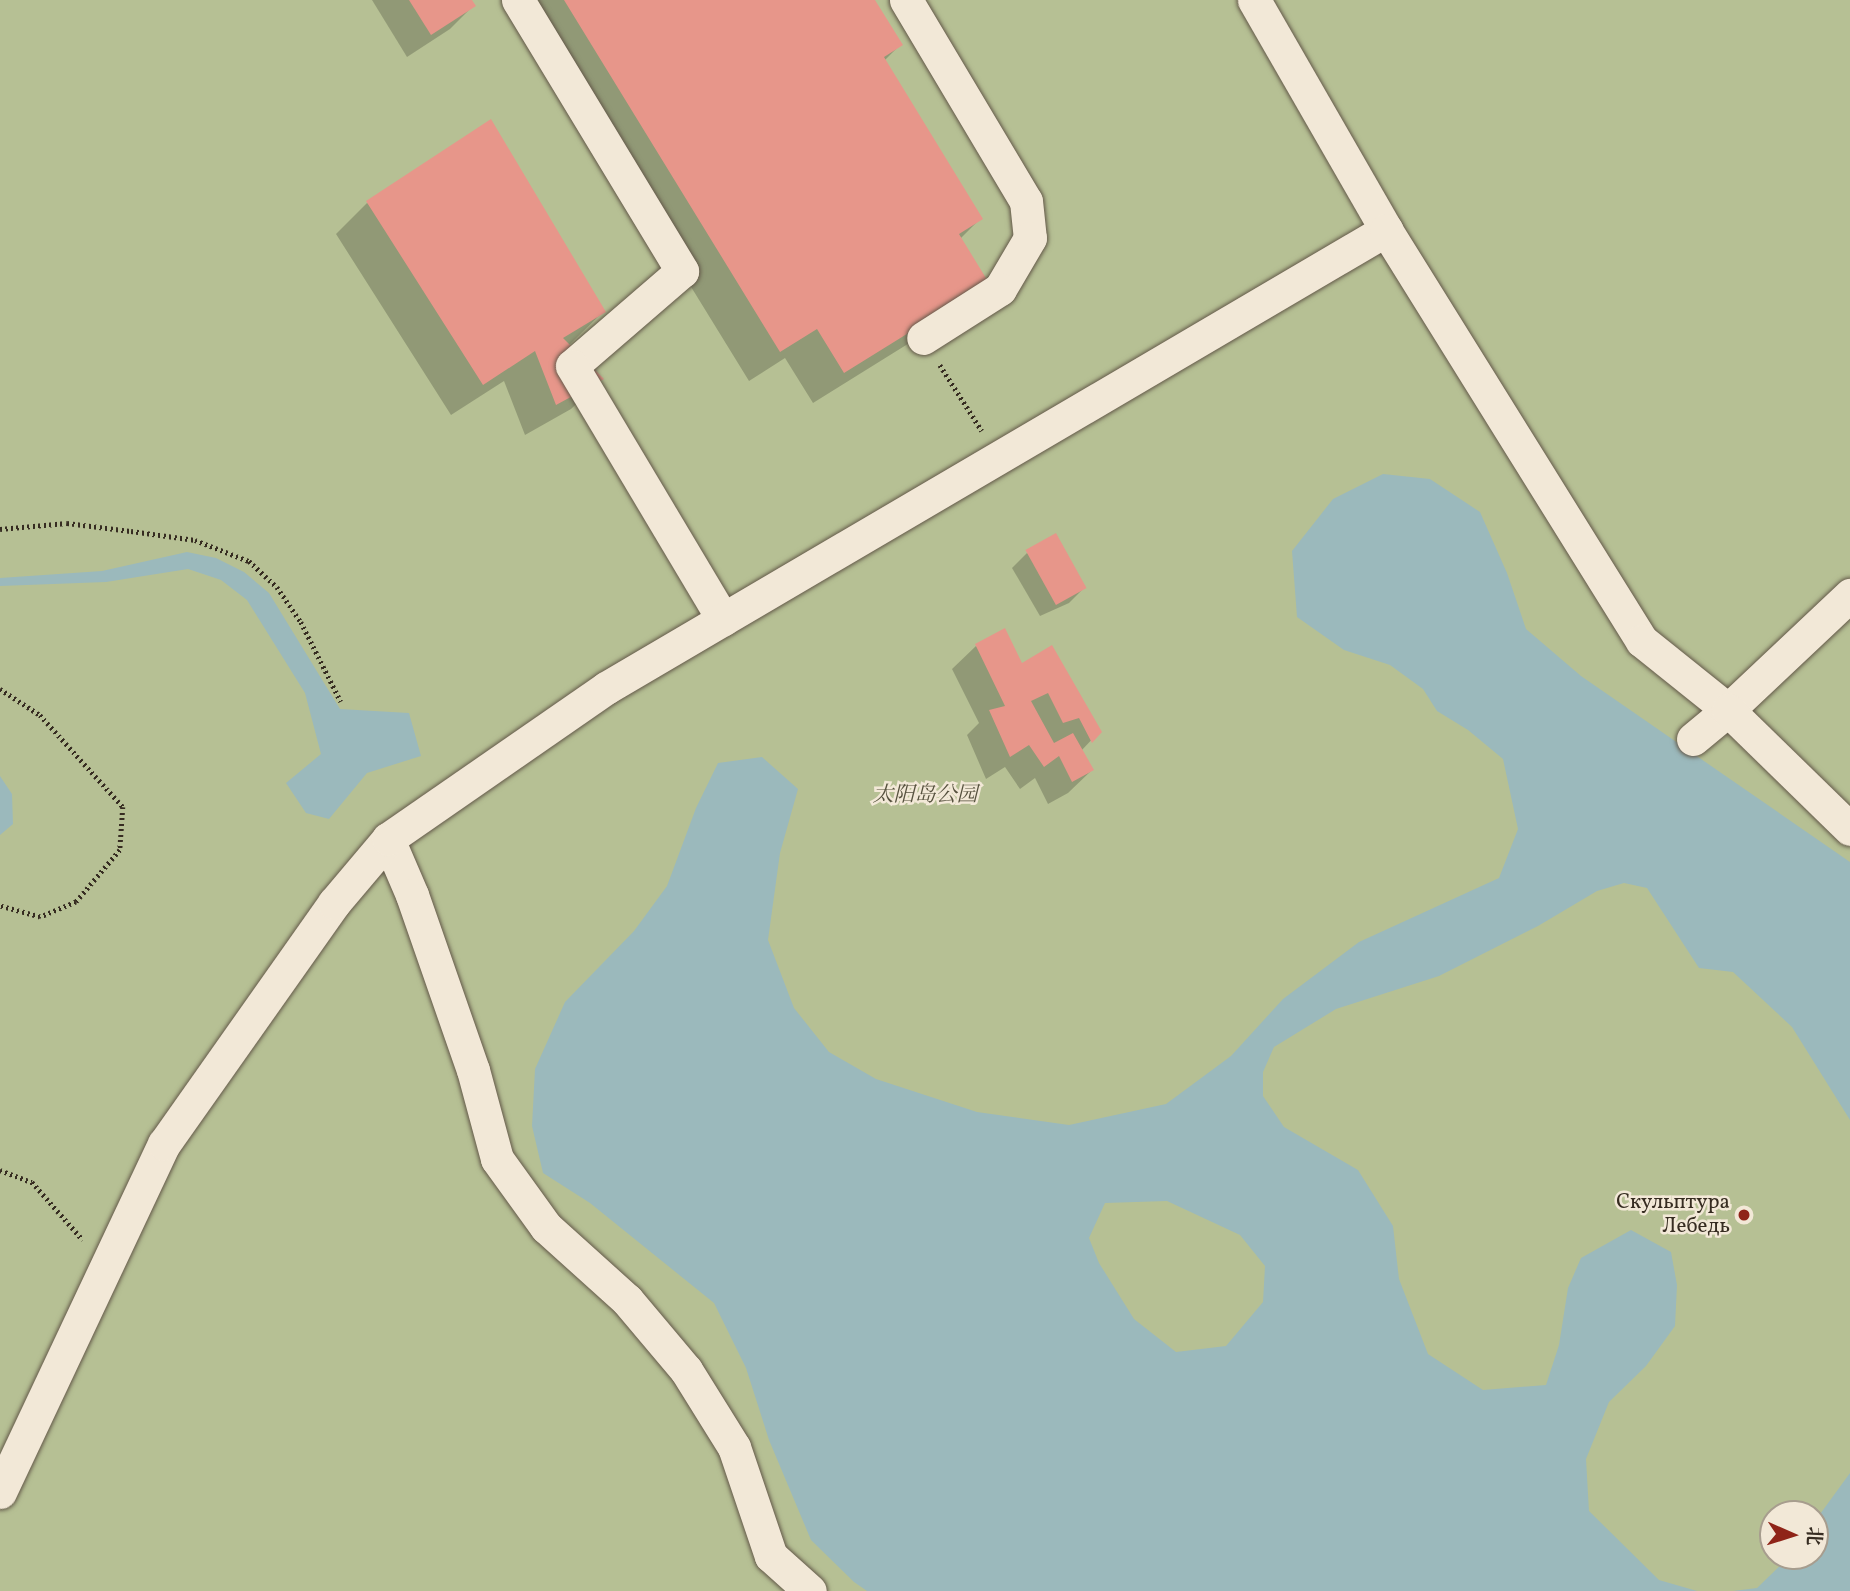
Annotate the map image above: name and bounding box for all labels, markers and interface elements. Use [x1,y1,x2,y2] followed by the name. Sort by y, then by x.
[873,783,977,809] park label: 太阳岛公园
[1616,1190,1730,1240] place label: Скульптура Лебедь
[1736,1207,1752,1223] marker: Скульптура Лебедь
[1759,1500,1829,1570] north arrow
[1799,1526,1826,1546] text: 北

